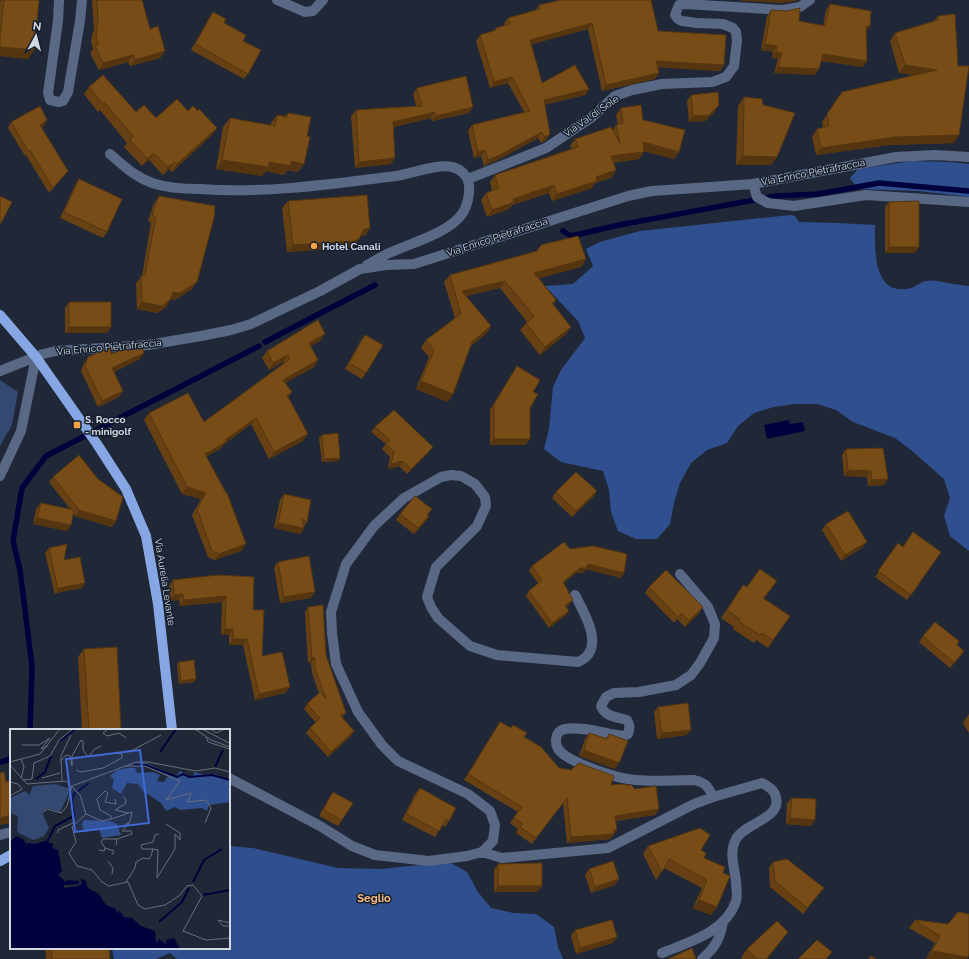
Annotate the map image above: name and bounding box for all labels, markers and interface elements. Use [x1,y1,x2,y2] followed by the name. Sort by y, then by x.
[16,16,56,56] north arrow
[32,20,42,34] text: N
[561,93,621,139] street label: Via Val di Sole
[760,157,866,187] street label: Via Enrico Pietrafraccia
[445,215,549,259] street label: Via Enrico Pietrafraccia
[309,241,319,251] marker: Hotel Canali
[322,241,381,252] place label: Hotel Canali
[56,337,162,357] street label: Via Enrico Pietrafraccia
[85,414,132,437] place label: S. Rocco - minigolf
[72,420,82,430] marker: S. Rocco - minigolf
[153,537,177,627] street label: Via Aurelia Levante
[10,729,230,949] inset map
[357,892,391,905] district label: Seglio

